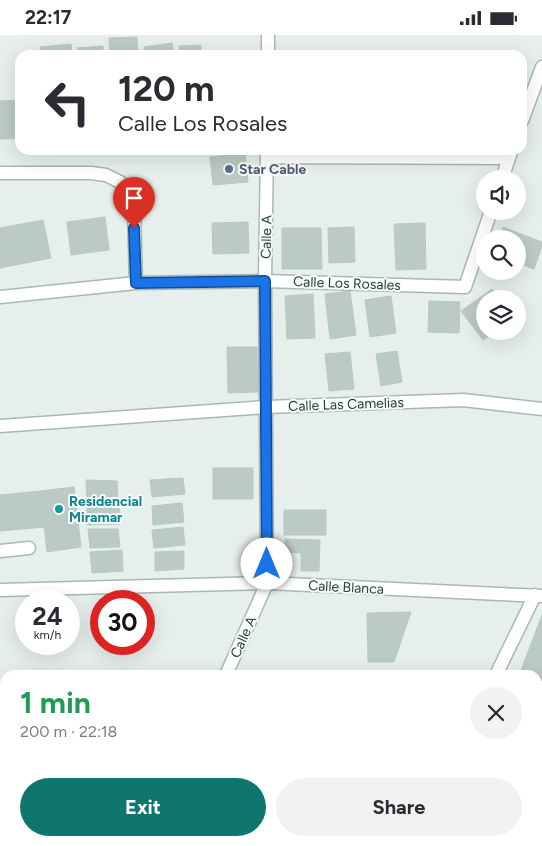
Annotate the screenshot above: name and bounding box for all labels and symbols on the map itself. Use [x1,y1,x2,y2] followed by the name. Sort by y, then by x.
[239,161,306,178] place label: Star Cable
[223,163,235,175] marker: Star Cable
[113,177,155,228] pin
[258,214,275,259] street label: Calle A
[293,273,401,294] street label: Calle Los Rosales
[288,394,404,415] street label: Calle Las Camelias
[69,493,142,526] place label: Residencial Miramar
[53,503,65,515] marker: Residencial Miramar
[240,537,292,589] position arrow
[308,577,384,598] street label: Calle Blanca
[90,590,155,655] speed limit sign: 30
[227,613,260,661] street label: Calle A

